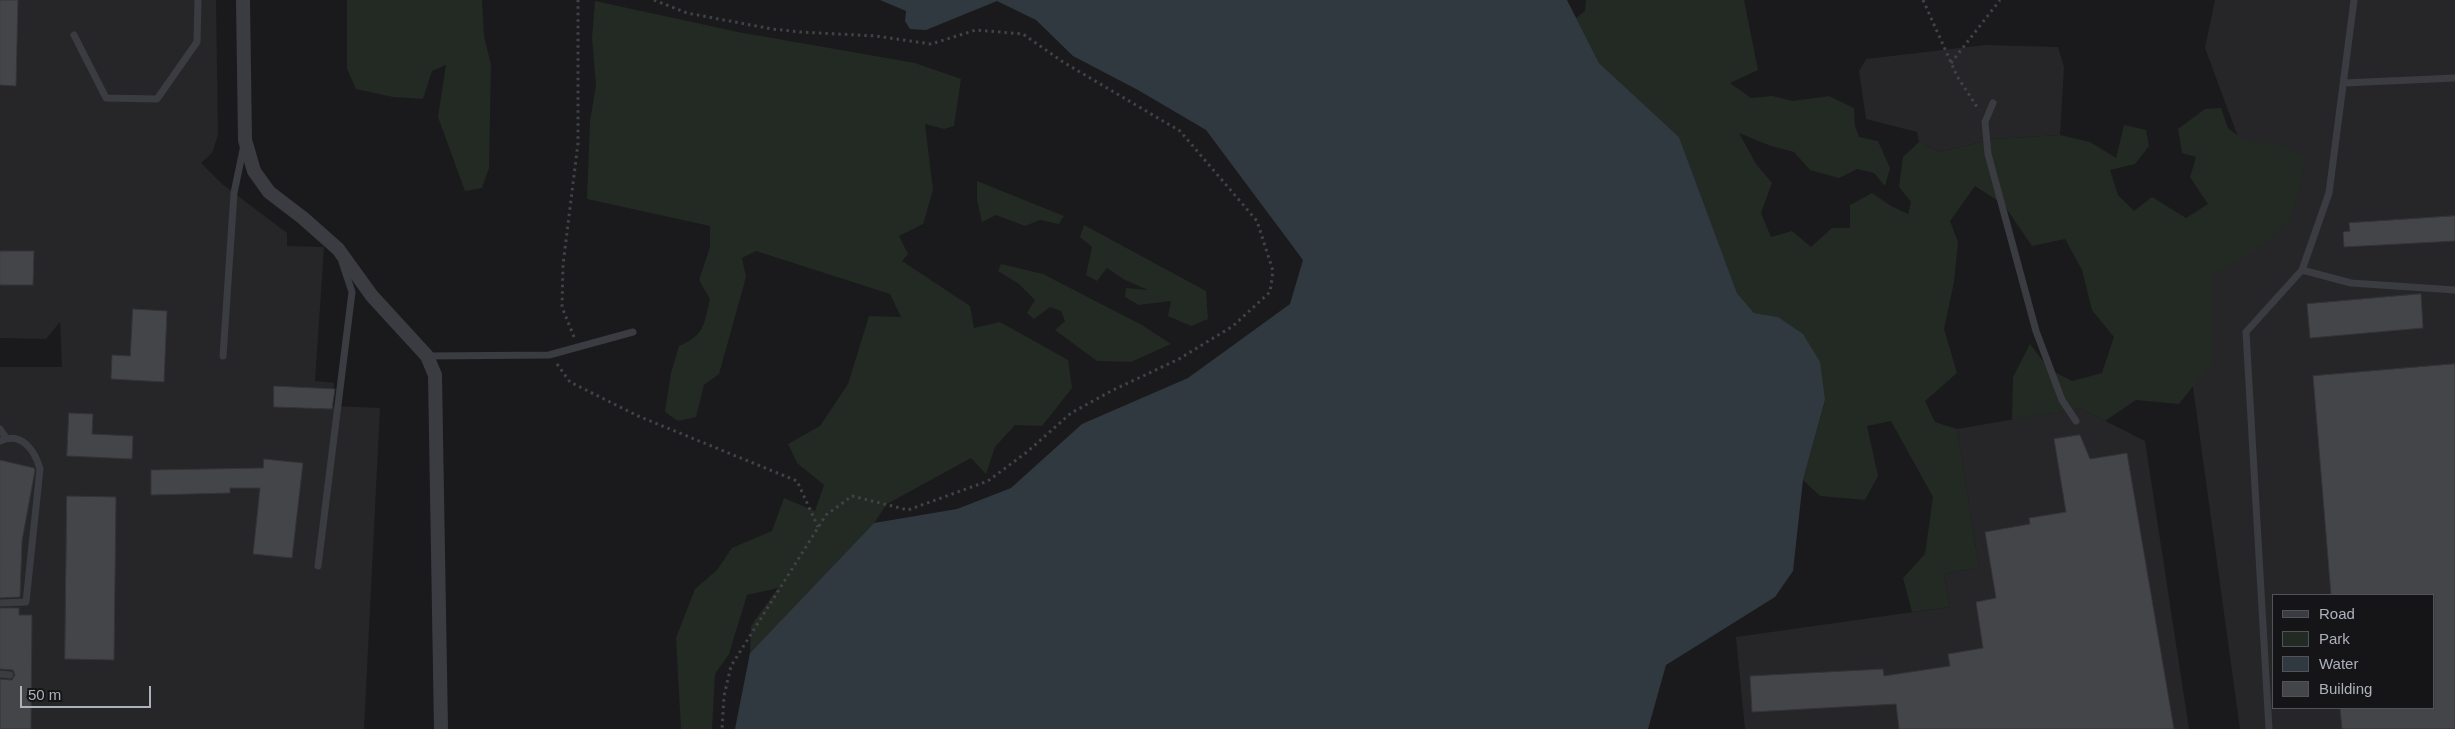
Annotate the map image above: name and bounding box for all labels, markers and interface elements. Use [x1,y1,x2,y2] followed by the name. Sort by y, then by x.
[2272,594,2435,709] legend
[2319,605,2355,622] text: Road
[2319,630,2350,647] text: Park
[2319,655,2358,672] text: Water
[22,676,154,708] scale bar
[2319,680,2372,697] text: Building
[28,686,61,703] text: 50 m

